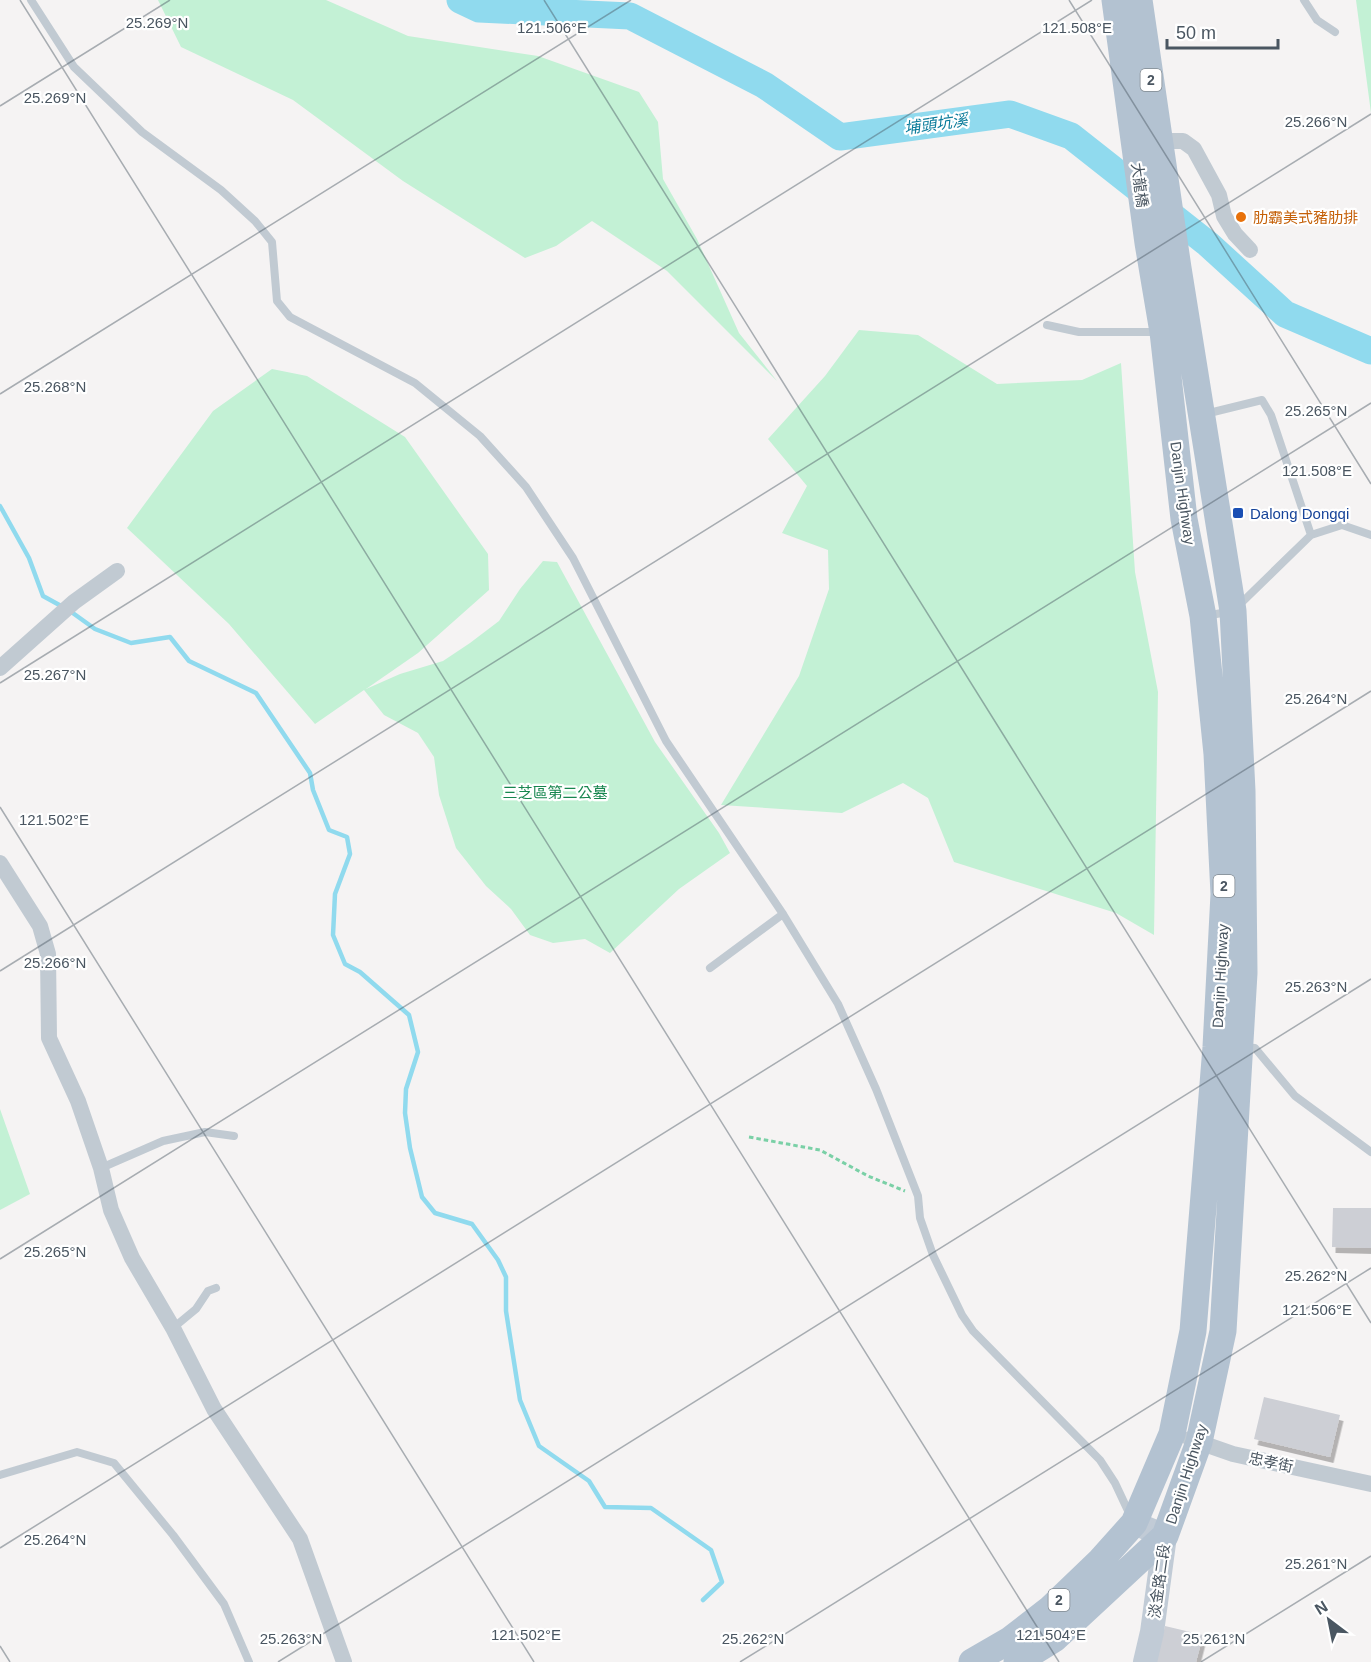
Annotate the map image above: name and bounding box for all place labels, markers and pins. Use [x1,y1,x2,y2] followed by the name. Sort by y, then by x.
[1253,209,1358,226] place label: 肋霸美式豬肋排
[1234,210,1248,224] marker: 肋霸美式豬肋排
[1250,505,1349,522] place label: Dalong Dongqi
[1231,506,1245,520] marker: Dalong Dongqi

